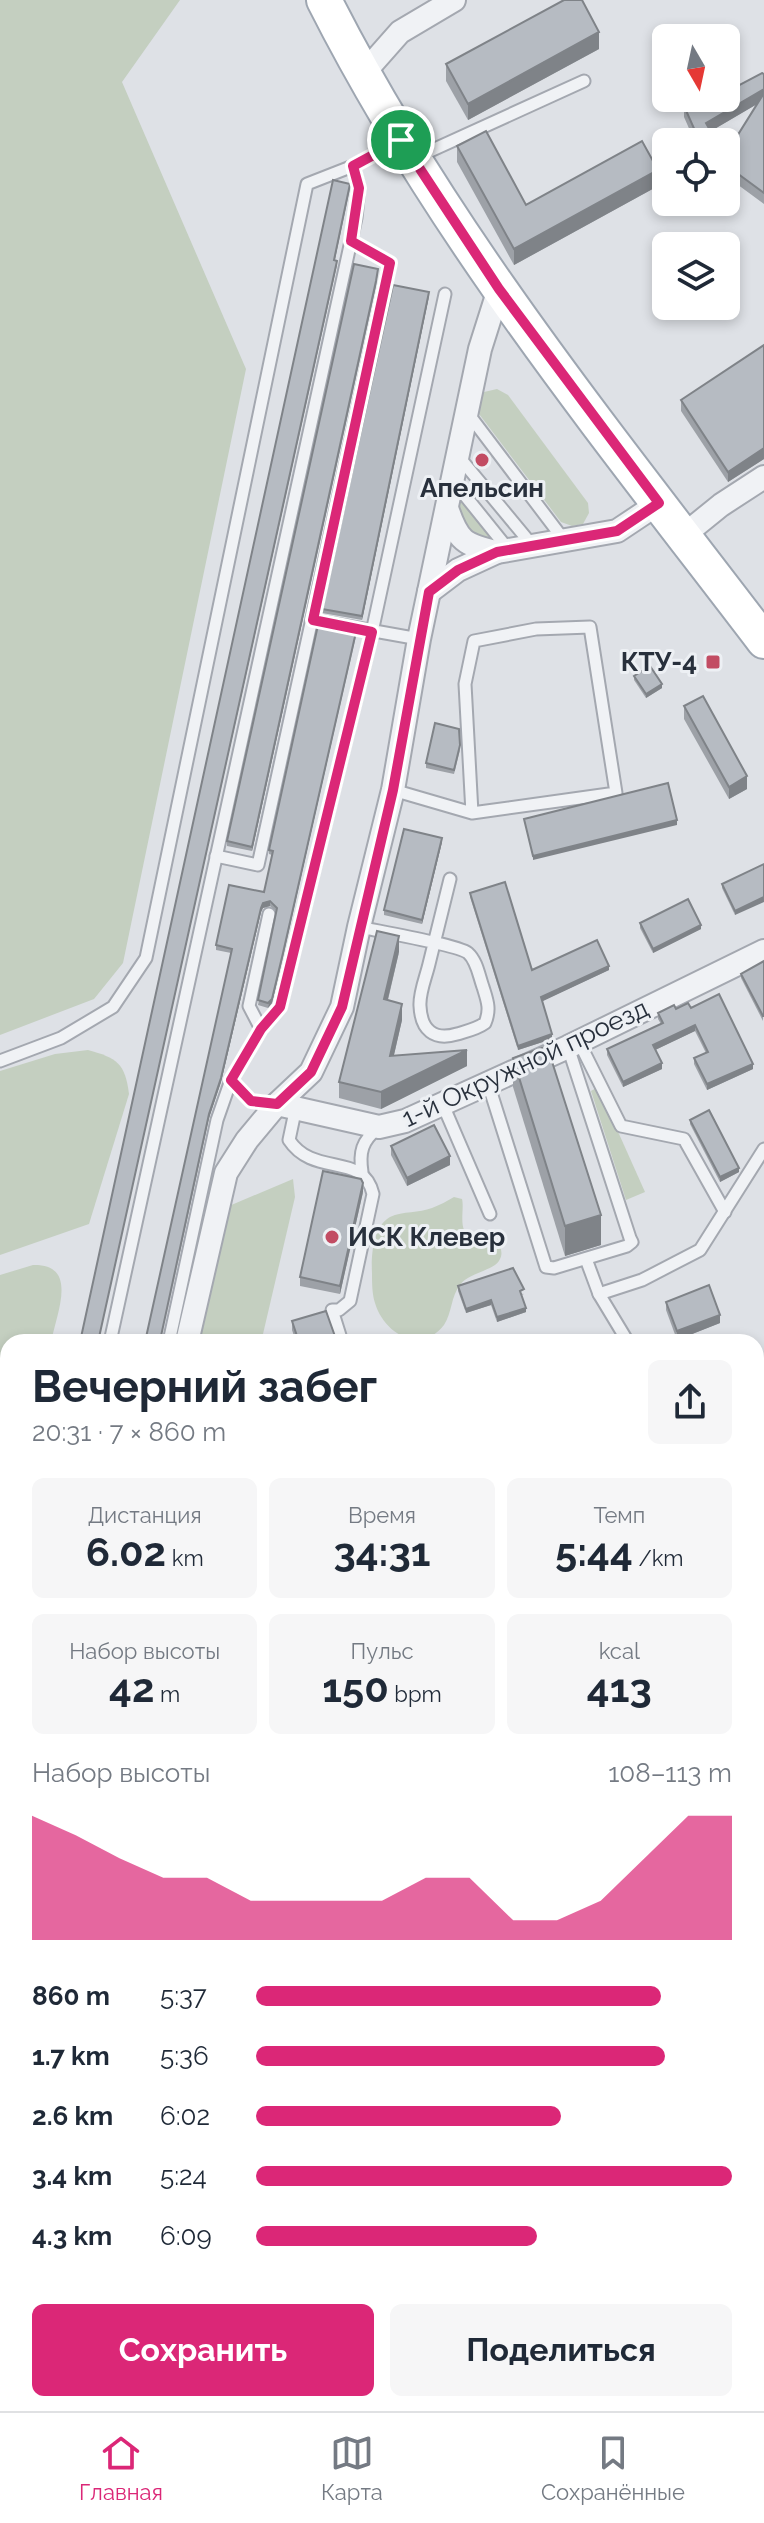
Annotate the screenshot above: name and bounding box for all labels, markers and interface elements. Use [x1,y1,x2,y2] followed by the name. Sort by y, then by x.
[652,24,740,112] north arrow
[652,24,740,320] map controls
[367,106,435,174] pin
[379,118,423,162] icon: arrive
[652,128,740,216] button: locate
[652,232,740,320] button: layers
[473,451,491,469] marker: Апельсин
[420,473,544,503] place label: Апельсин
[621,647,697,677] place label: КТУ-4
[704,653,722,671] marker: КТУ-4
[397,993,653,1133] street label: 1-й Окружной проезд
[348,1222,505,1252] place label: ИСК Клевер
[323,1228,341,1246] marker: ИСК Клевер
[648,1360,732,1444] button: share
[32,1361,377,1412] text: Вечерний забег
[32,1417,226,1447] text: 20:31 · 7 × 860 m
[88,1502,202,1528] text: Дистанция
[348,1502,416,1528] text: Время
[593,1502,645,1528] text: Темп
[86,1528,166,1575] text: 6.02
[333,1528,431,1575] text: 34:31
[555,1528,633,1575] text: 5:44
[166,1545,204,1571] text: km
[633,1545,684,1571] text: /km
[69,1638,220,1664] text: Набор высоты
[351,1638,413,1664] text: Пульс
[599,1638,640,1664] text: kcal
[109,1664,154,1711] text: 42
[322,1664,389,1711] text: 150
[587,1664,652,1711] text: 413
[154,1681,180,1707] text: m
[389,1681,442,1707] text: bpm
[32,1758,210,1788] text: Набор высоты
[608,1758,732,1788] text: 108–113 m
[32,1981,110,2011] text: 860 m
[160,1981,207,2011] text: 5:37
[32,2041,110,2071] text: 1.7 km
[160,2041,209,2071] text: 5:36
[32,2101,113,2131] text: 2.6 km
[160,2101,210,2131] text: 6:02
[32,2161,112,2191] text: 3.4 km
[160,2161,207,2191] text: 5:24
[32,2221,112,2251] text: 4.3 km
[160,2221,212,2251] text: 6:09
[32,2304,374,2396] button: Сохранить
[390,2304,732,2396] button: Поделиться
[79,2431,163,2505] tab: Главная
[321,2431,383,2505] tab: Карта
[541,2431,685,2505] tab: Сохранённые

